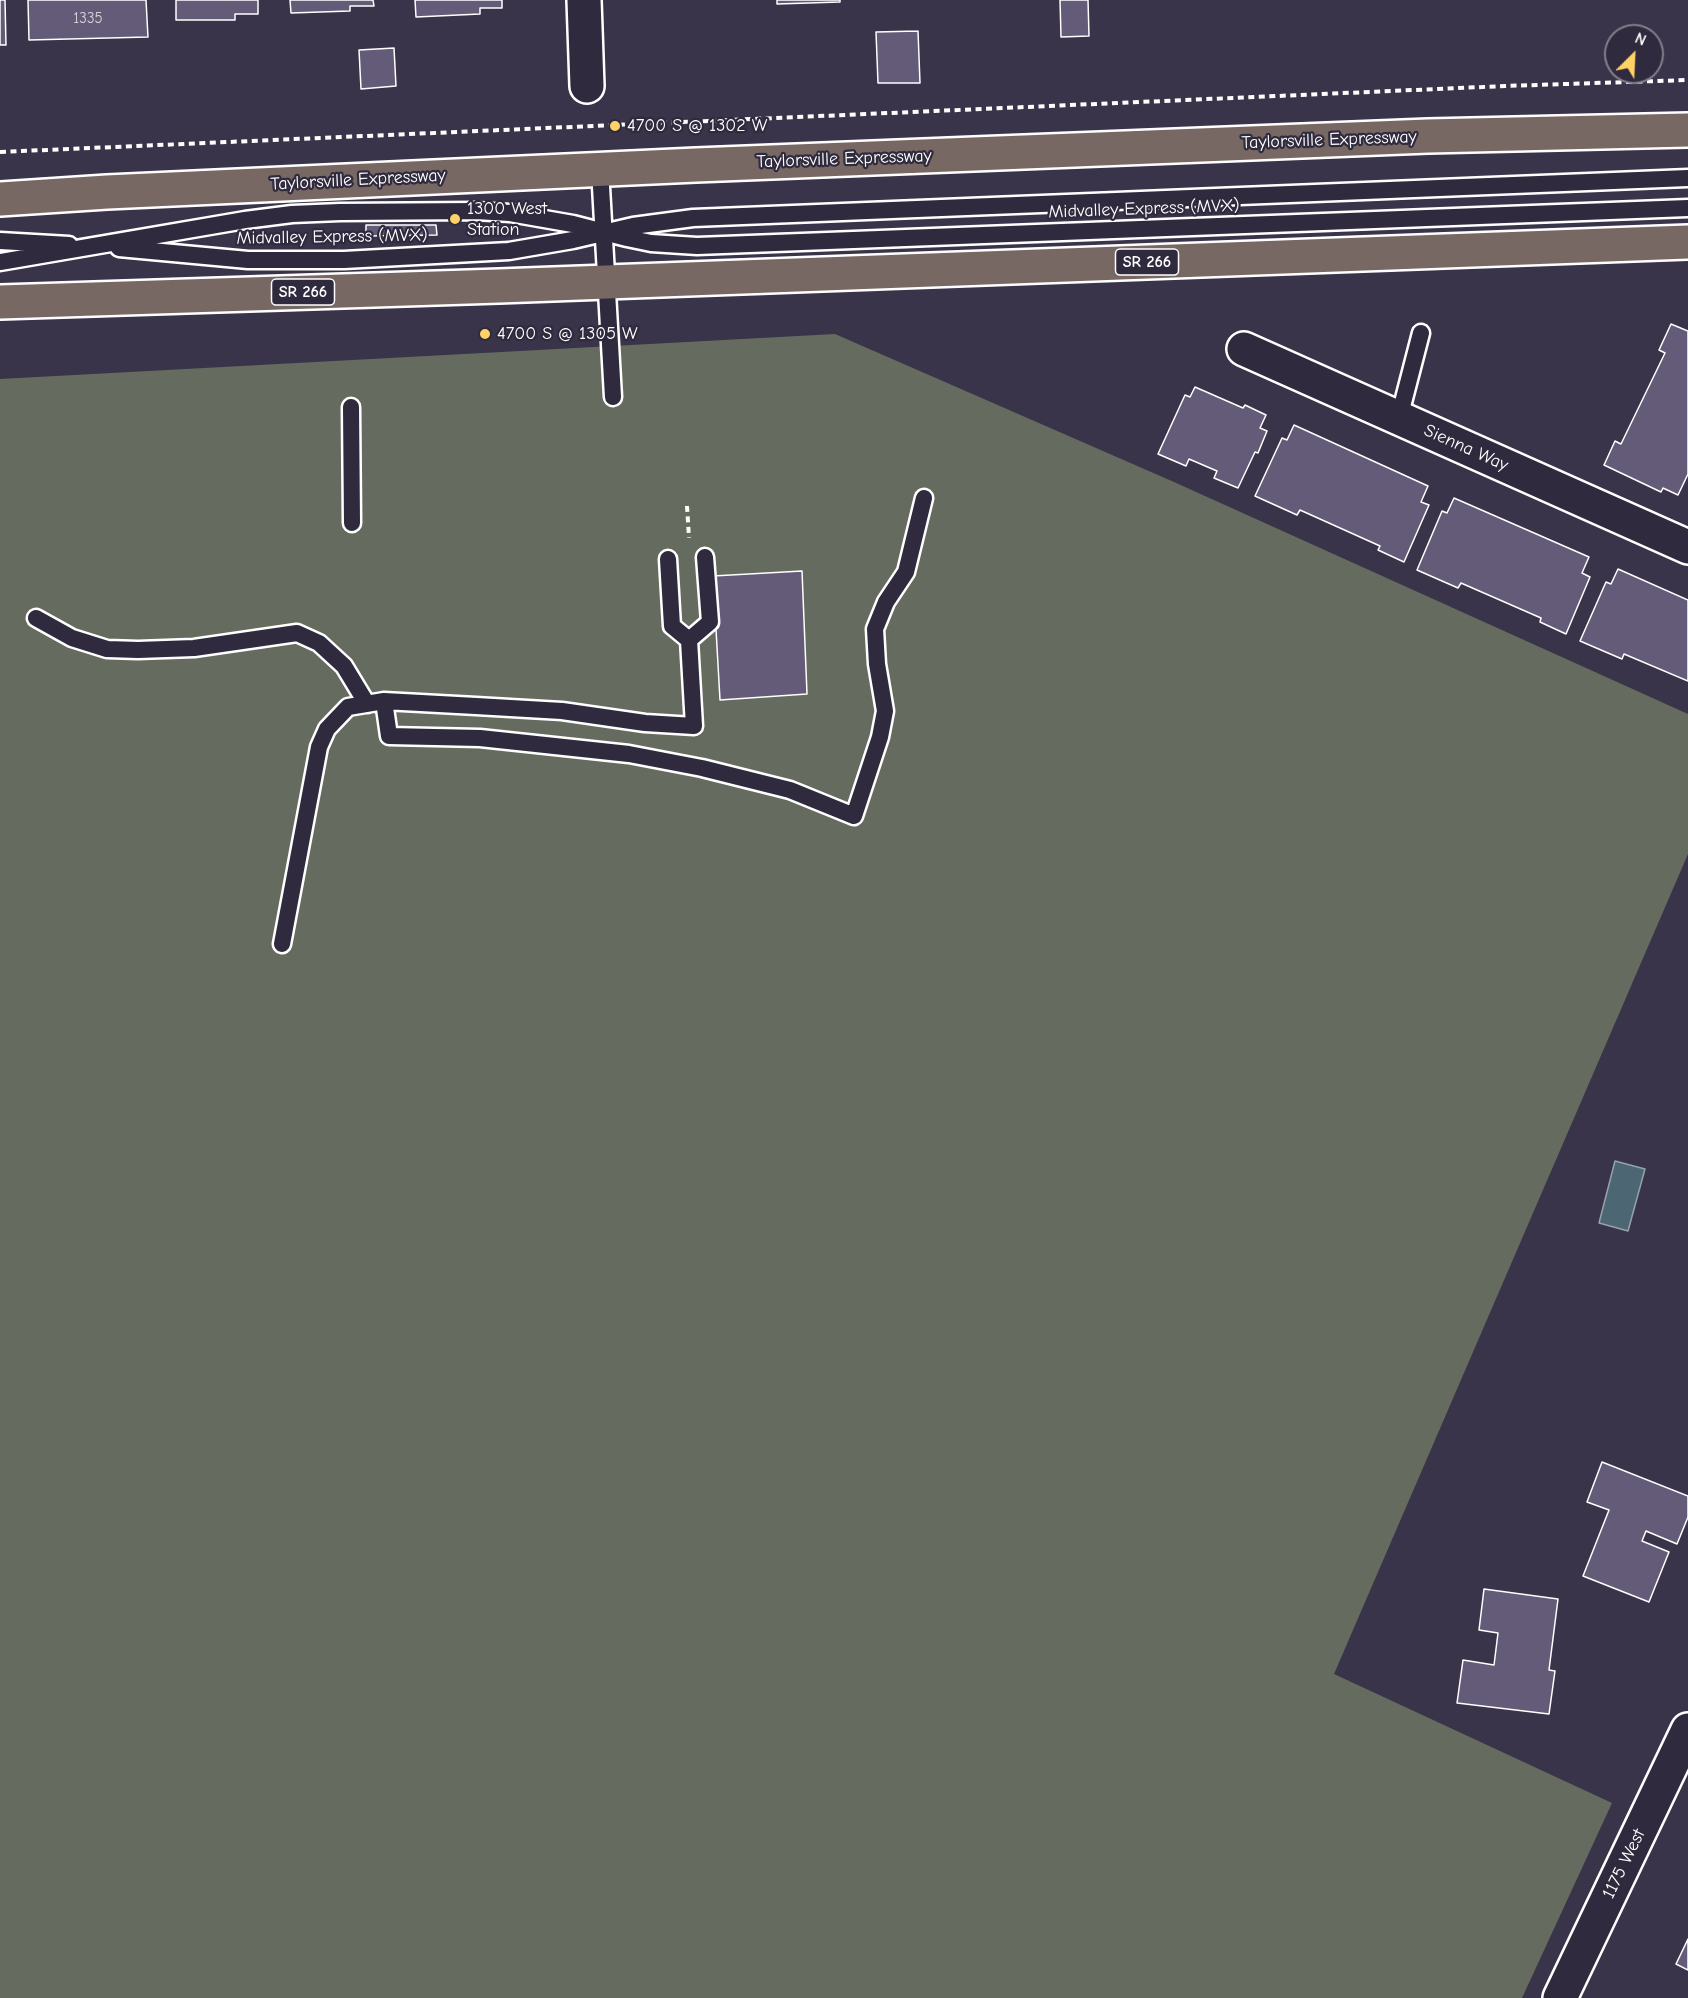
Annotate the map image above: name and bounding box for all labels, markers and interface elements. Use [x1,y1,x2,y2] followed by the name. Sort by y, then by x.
[73,10,103,28] house number: 1335
[1604,24,1664,84] north arrow
[1632,29,1649,50] text: N
[627,115,767,137] place label: 4700 S @ 1302 W
[608,119,622,133] marker: 4700 S @ 1302 W
[1241,126,1417,154] street label: Taylorsville Expressway
[756,145,932,173] street label: Taylorsville Expressway
[270,165,446,195] street label: Taylorsville Expressway
[1048,195,1240,223] street label: Midvalley Express (MVX)
[467,198,547,240] place label: 1300 West Station
[448,212,462,226] marker: 1300 West Station
[236,225,428,249] street label: Midvalley Express (MVX)
[1116,249,1178,275] road number: SR 266
[272,279,334,305] road number: SR 266
[497,323,638,345] place label: 4700 S @ 1305 W
[478,327,492,341] marker: 4700 S @ 1305 W
[1421,420,1511,476] street label: Sienna Way
[1598,1826,1650,1902] street label: 1175 West

